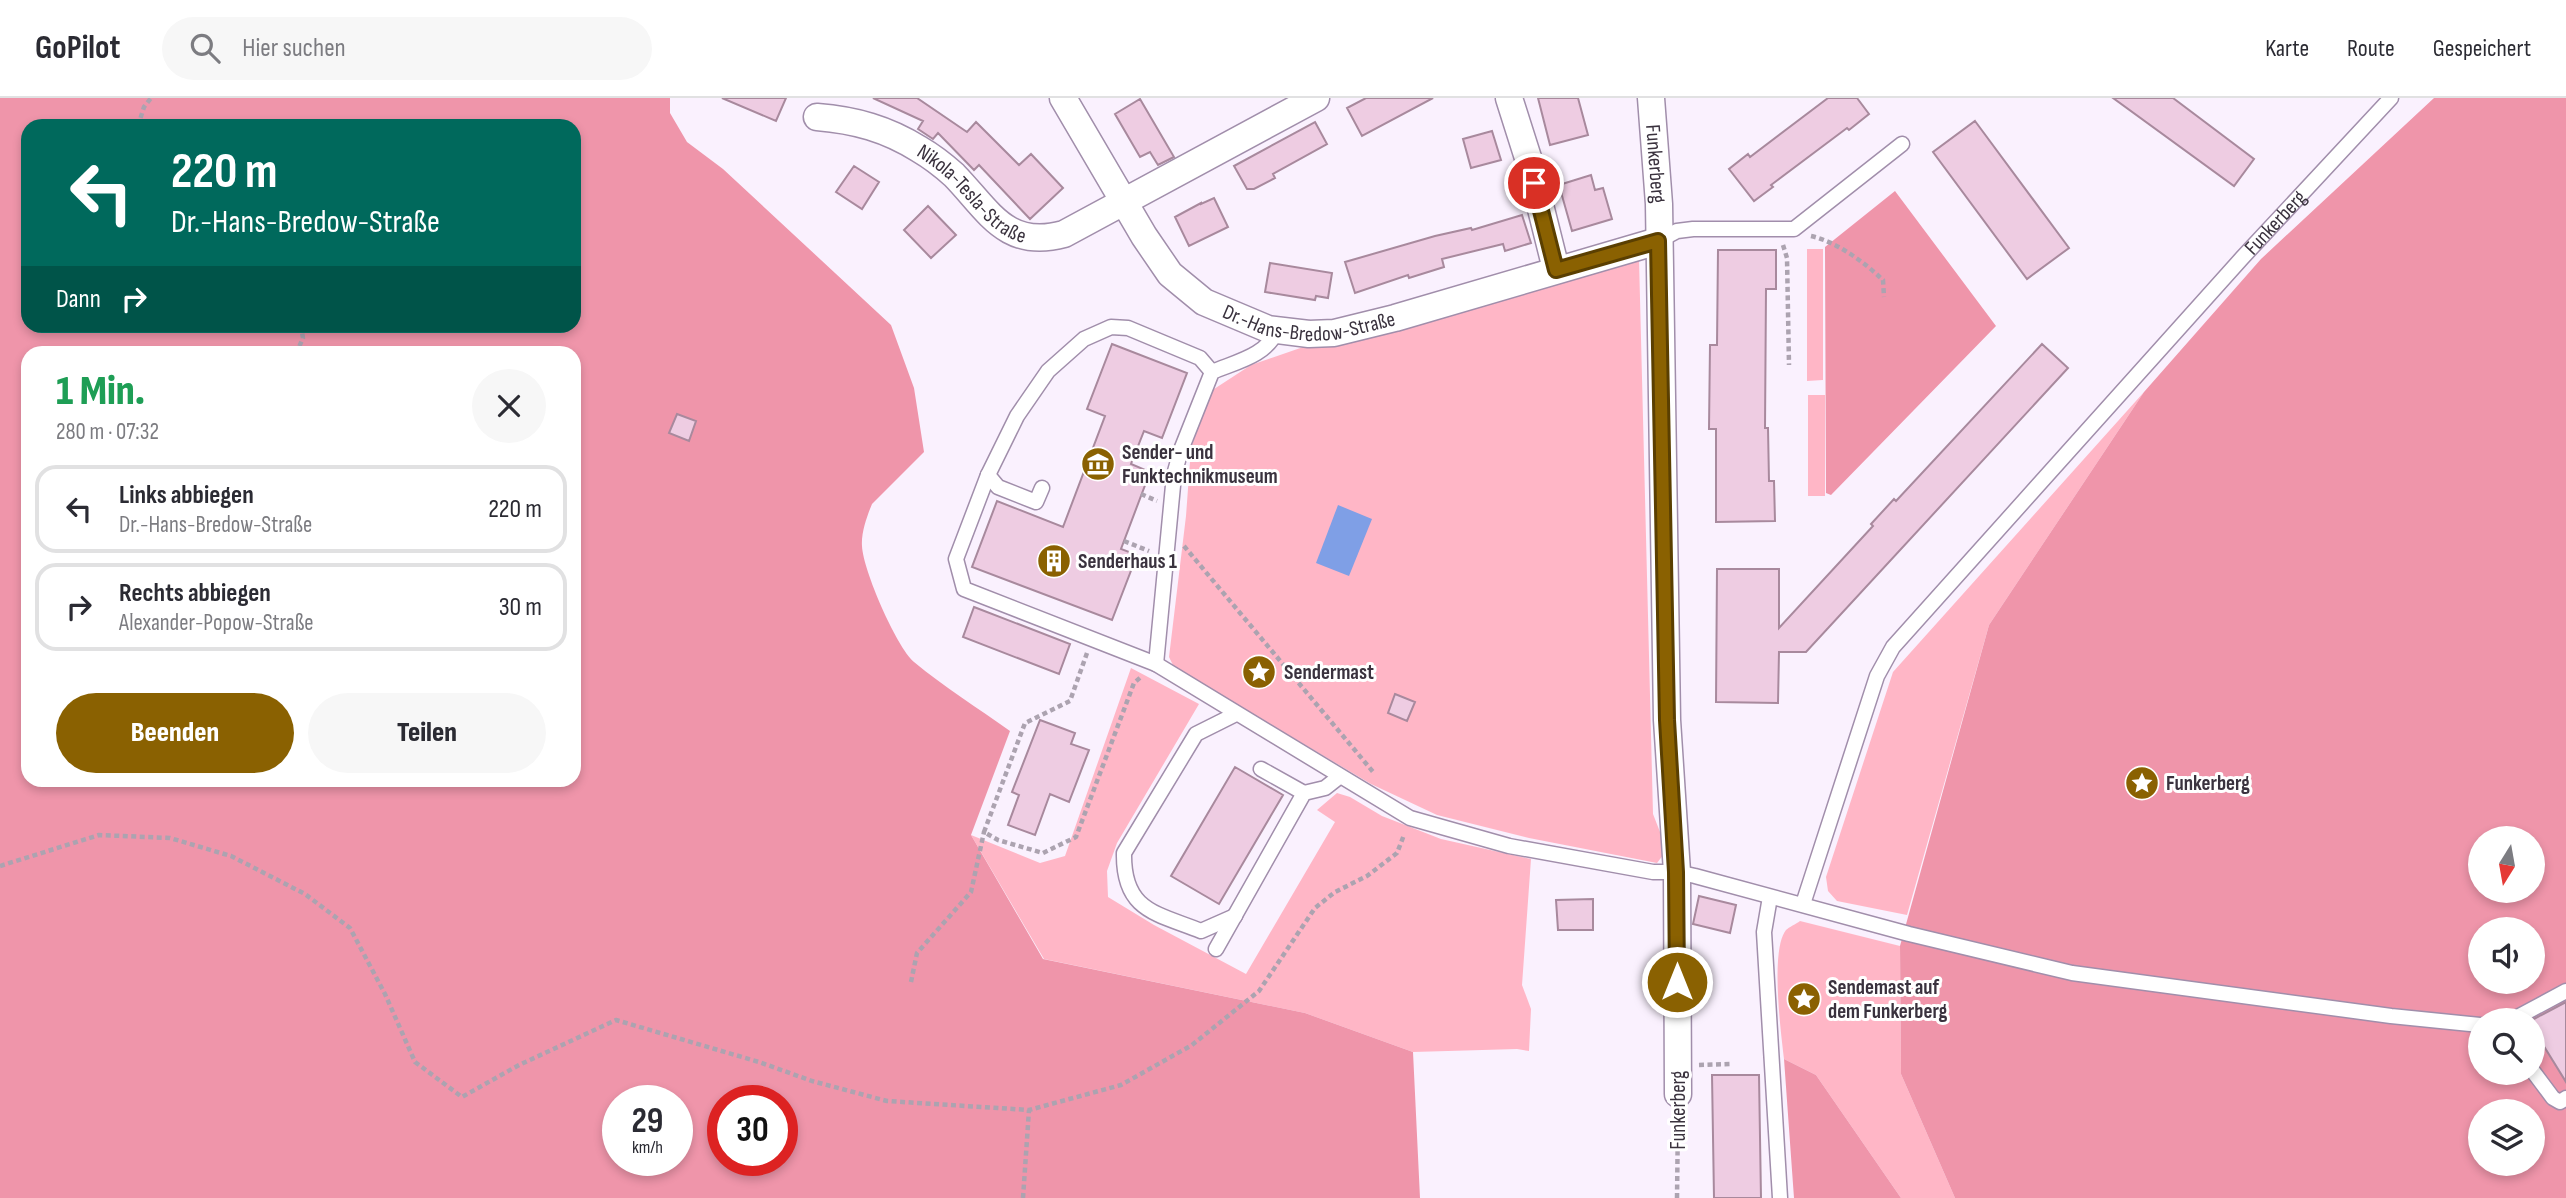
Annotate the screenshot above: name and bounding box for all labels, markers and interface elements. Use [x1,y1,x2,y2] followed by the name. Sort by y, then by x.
[162,17,652,80] search box
[35,28,120,68] text: GoPilot
[186,29,224,67] icon: search
[242,33,346,64] text: Hier suchen
[2265,34,2309,63] text: Karte
[2347,34,2395,63] text: Route
[2433,34,2531,63] text: Gespeichert
[1641,124,1671,204] street label: Funkerberg
[913,139,1029,248] street label: Nikola-Tesla-Straße
[171,143,277,202] text: 220 m
[56,147,147,238] icon: left
[1504,153,1564,213] pin
[1515,164,1553,202] icon: arrive
[2239,185,2311,260] street label: Funkerberg
[171,203,440,242] text: Dr.-Hans-Bredow-Straße
[115,280,153,318] icon: right
[56,284,101,315] text: Dann
[1219,299,1398,347] street label: Dr.-Hans-Bredow-Straße
[56,366,145,417] text: 1 Min.
[472,369,546,443] button: close
[56,418,159,446] text: 280 m · 07:32
[1122,440,1278,489] place label: Sender- und Funktechnikmuseum
[1079,445,1117,483] museum icon: Sender- und Funktechnikmuseum
[119,480,254,511] text: Links abbiegen
[60,490,98,528] icon: left
[488,494,542,525] text: 220 m
[119,511,312,539] text: Dr.-Hans-Bredow-Straße
[1035,542,1073,580] building icon: Senderhaus 1
[1078,549,1177,574] place label: Senderhaus 1
[119,578,271,609] text: Rechts abbiegen
[60,588,98,626] icon: right
[499,592,542,623] text: 30 m
[119,609,314,637] text: Alexander-Popow-Straße
[1240,653,1278,691] place icon: Sendermast
[1284,660,1374,685] place label: Sendermast
[56,693,294,773] button: Beenden
[308,693,546,773] button: Teilen
[2123,764,2161,802] place icon: Funkerberg
[2166,771,2250,796] place label: Funkerberg
[2468,826,2544,903] north arrow
[2468,826,2545,1176] map controls
[2468,917,2545,994] button: sound
[1640,945,1714,1019] position arrow
[1828,975,1947,1024] place label: Sendemast auf dem Funkerberg
[1785,980,1823,1018] place icon: Sendemast auf dem Funkerberg
[2468,1008,2545,1085] button: search
[1666,1071,1691,1149] street label: Funkerberg
[707,1085,798,1176] speed limit sign: 30
[2468,1099,2545,1176] button: layers
[632,1100,663,1143] text: 29
[632,1137,663,1158] text: km/h

